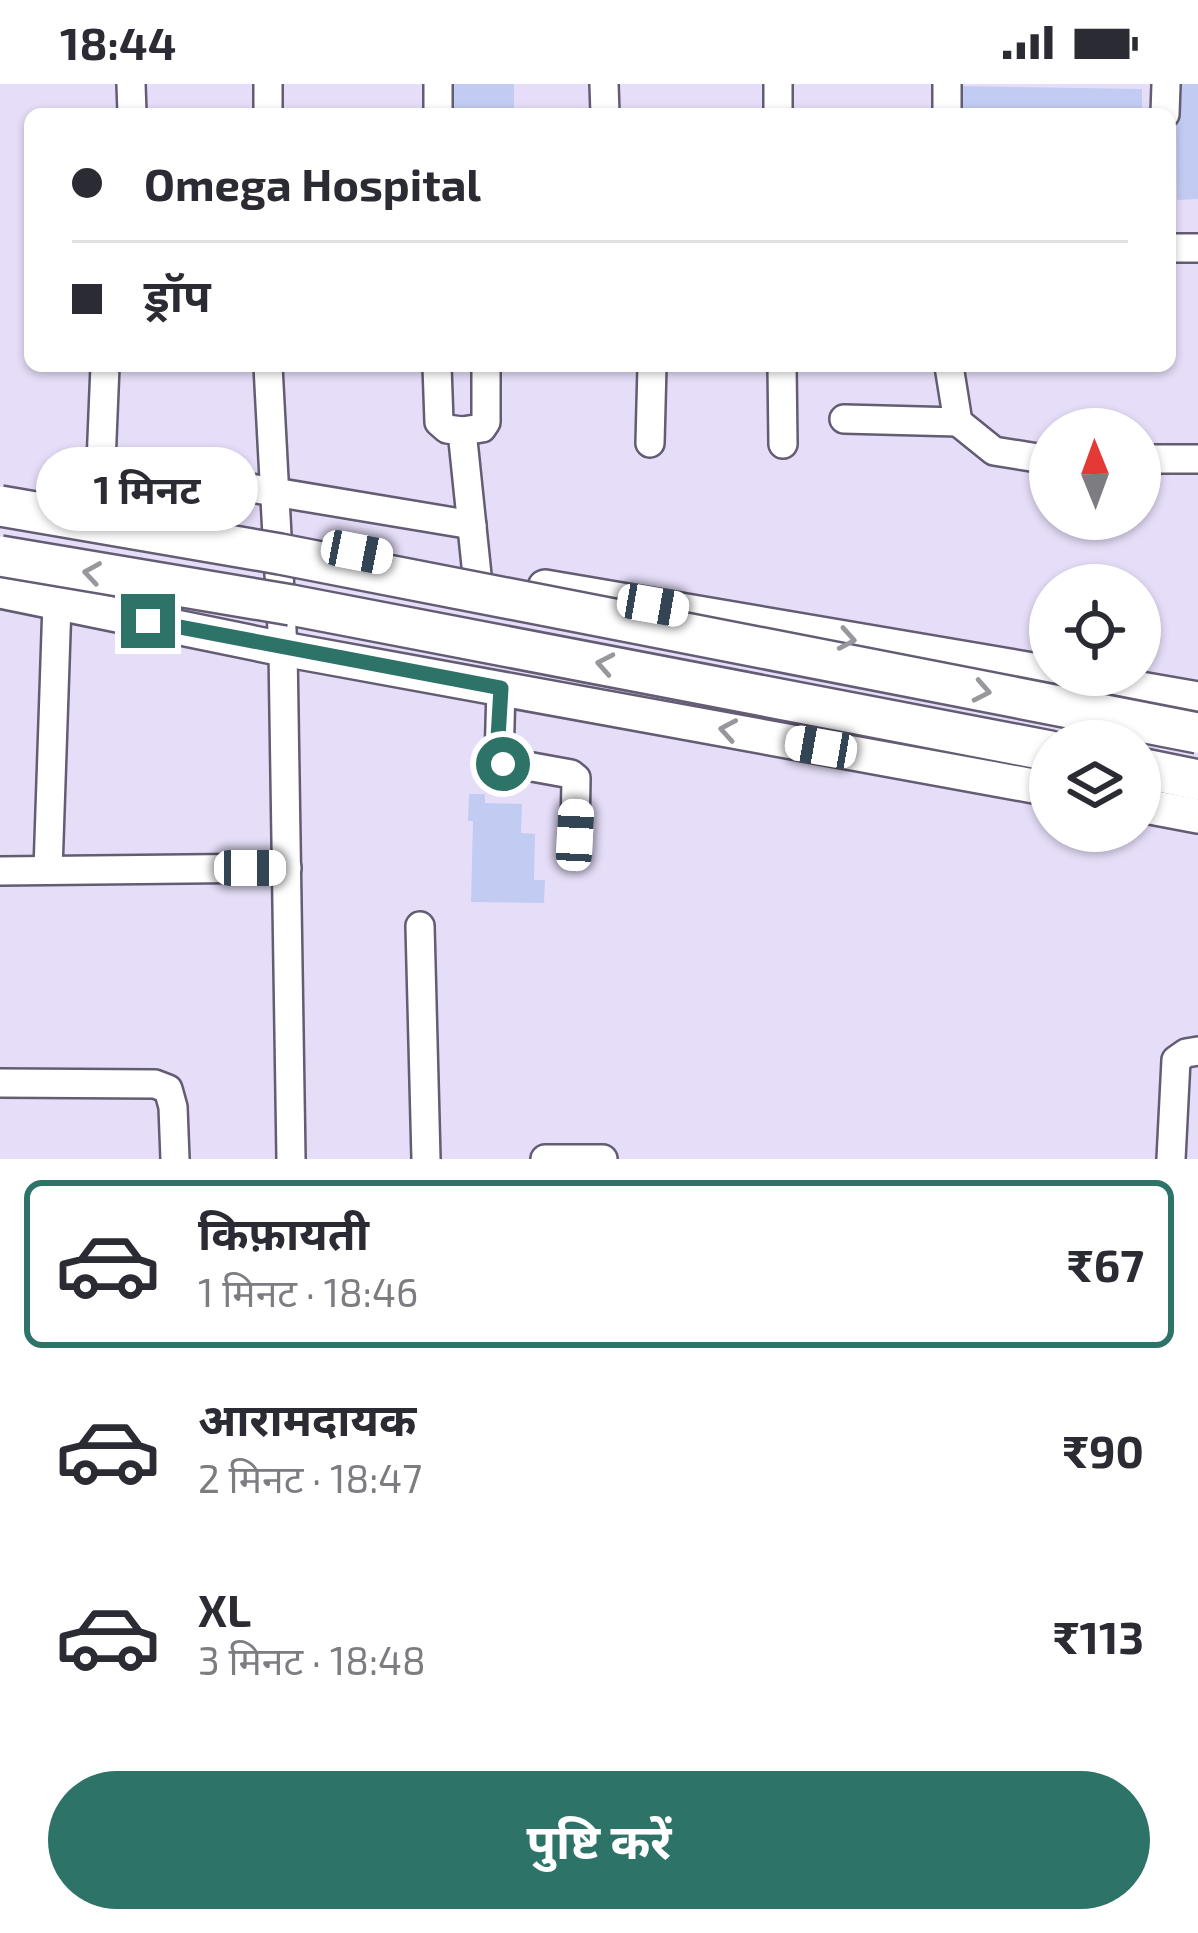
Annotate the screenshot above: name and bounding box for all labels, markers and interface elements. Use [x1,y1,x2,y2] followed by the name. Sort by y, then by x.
[60,15,176,69] text: 18:44
[144,156,481,210] text: Omega Hospital
[144,267,211,321] text: ड्रॉप
[1029,408,1161,540] north arrow
[1029,408,1161,852] map controls
[37,447,259,531] callout: 1 मिनट
[93,465,201,512] text: 1 मिनट
[318,527,396,577] car
[83,561,103,586] one-way arrow
[1029,564,1161,696] button: locate
[614,581,692,629] car
[121,594,175,648] route end
[837,625,857,650] one-way arrow
[596,652,616,677] one-way arrow
[971,677,991,703] one-way arrow
[719,718,739,744] one-way arrow
[1029,720,1161,852] button: layers
[782,723,860,771] car
[476,737,530,791] route start
[555,798,595,872] car
[214,850,286,886] car
[198,1205,369,1259] text: किफ़ायती
[54,1210,162,1318] icon: car
[1067,1237,1144,1291] text: ₹67
[198,1268,418,1315] text: 1 मिनट · 18:46
[198,1391,416,1445] text: आरामदायक
[54,1396,162,1504] icon: car
[1062,1423,1144,1477] text: ₹90
[198,1454,422,1501] text: 2 मिनट · 18:47
[54,1582,162,1690] icon: car
[198,1582,251,1636] text: XL
[1053,1609,1144,1663] text: ₹113
[198,1636,426,1683] text: 3 मिनट · 18:48
[48,1771,1150,1909] button: पुष्टि करें

